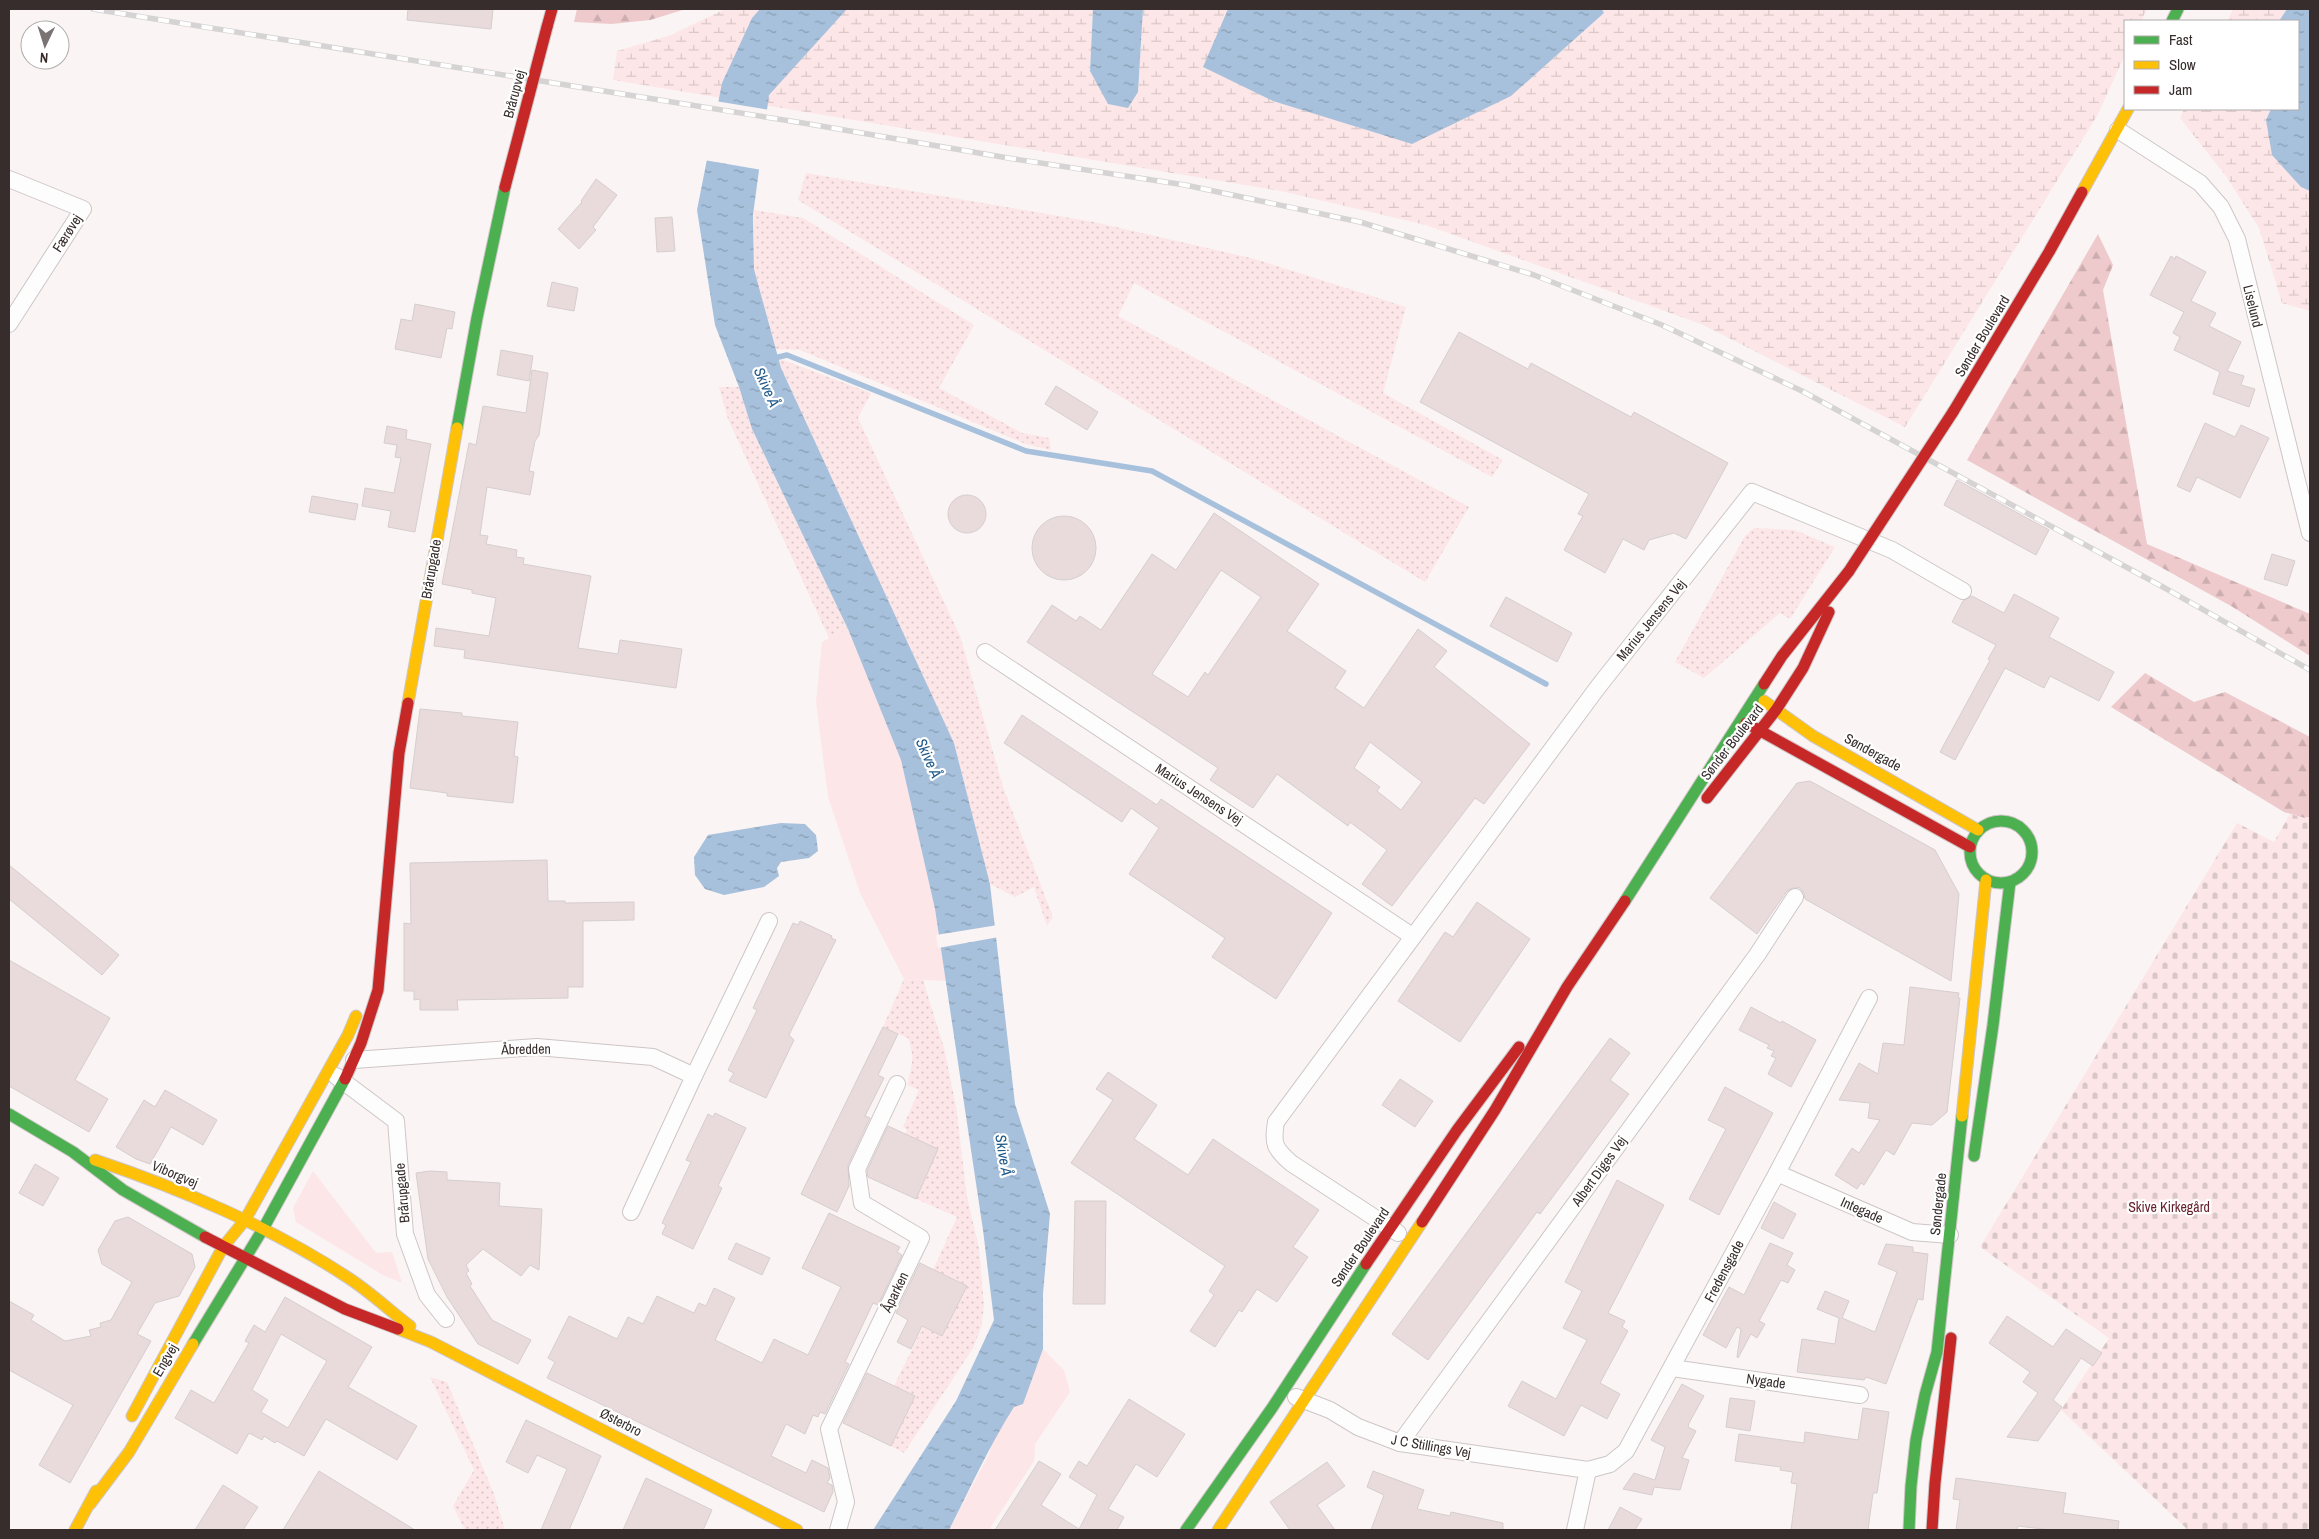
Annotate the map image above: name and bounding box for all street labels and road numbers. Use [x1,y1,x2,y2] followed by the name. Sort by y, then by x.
[499,68,529,120] street label: Brårupvej
[48,211,86,255] street label: Færøvej
[2239,283,2267,329] street label: Liselund
[1951,292,2013,380] street label: Sønder Boulevard
[417,538,445,600] street label: Brårupgade
[1612,575,1690,665] street label: Marius Jensens Vej
[1697,700,1767,784] street label: Sønder Boulevard
[1841,729,1905,775] street label: Søndergade
[1152,759,1246,829] street label: Marius Jensens Vej
[500,1040,551,1058] street label: Åbredden
[1567,1132,1630,1210] street label: Albert Diges Vej
[149,1156,201,1192] street label: Viborgvej
[390,1162,414,1224] street label: Brårupgade
[1926,1172,1950,1236] street label: Søndergade
[1838,1193,1886,1227] street label: Integade
[1327,1204,1393,1290] street label: Sønder Boulevard
[1700,1237,1748,1305] street label: Fredensgade
[877,1269,912,1316] street label: Åparken
[148,1340,182,1380] street label: Engvej
[1745,1369,1787,1393] street label: Nygade
[597,1404,645,1440] street label: Østerbro
[1390,1430,1472,1462] street label: J C Stillings Vej

